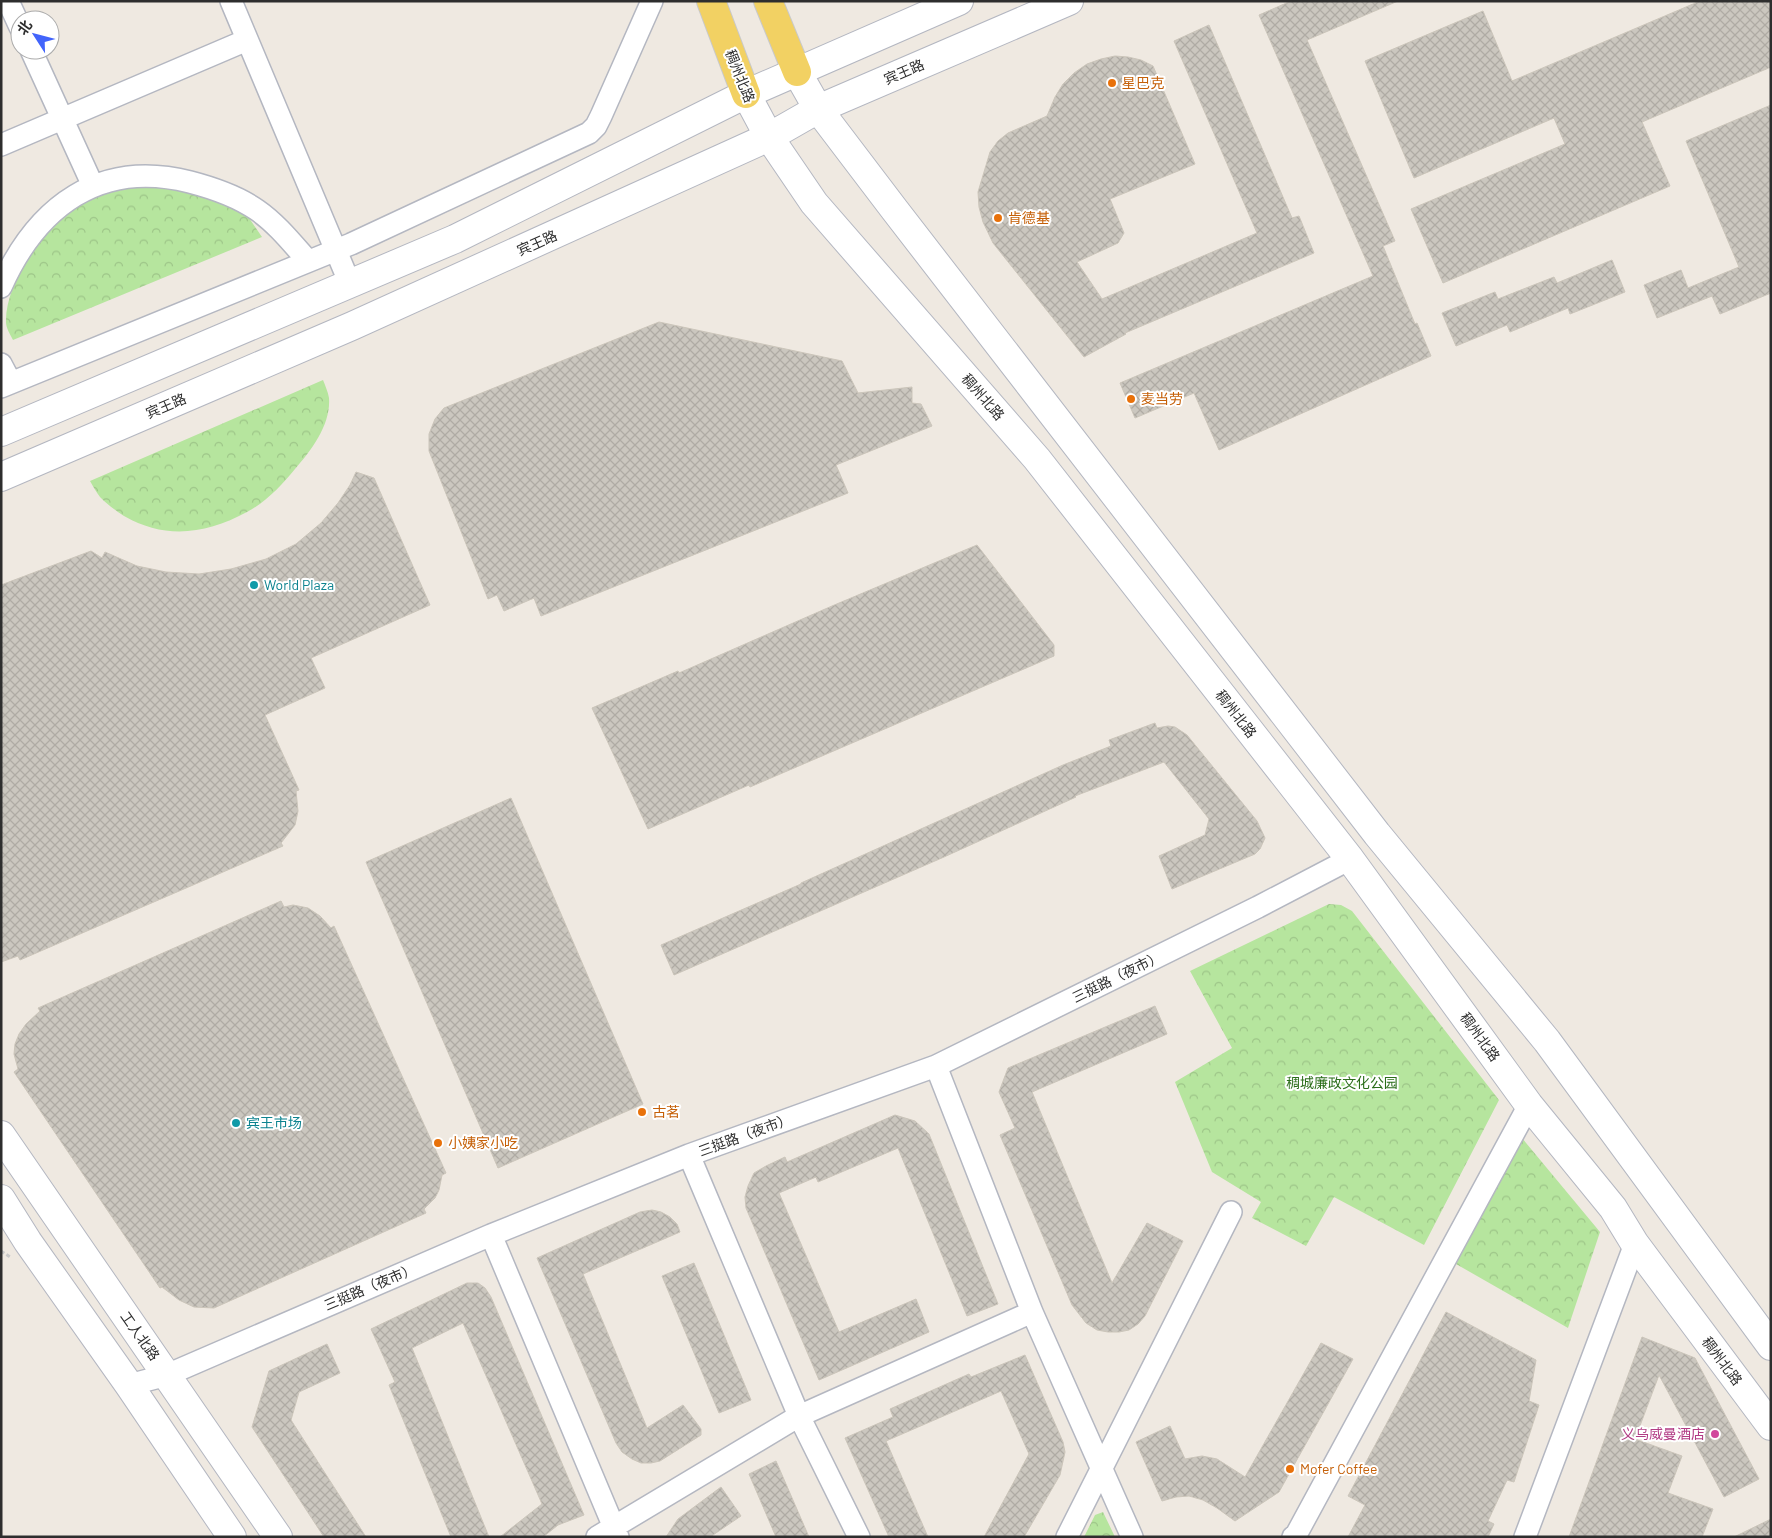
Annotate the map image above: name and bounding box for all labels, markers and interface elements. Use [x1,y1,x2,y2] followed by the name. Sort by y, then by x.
[10,10,60,60] north arrow
[13,16,35,38] text: 北
[722,47,759,105] street label: 稠州北路
[881,56,926,88] street label: 宾王路
[1122,74,1164,91] place label: 星巴克
[1106,77,1118,89] marker: 星巴克
[1008,209,1050,226] place label: 肯德基
[992,212,1004,224] marker: 肯德基
[514,226,559,259] street label: 宾王路
[959,370,1008,423] street label: 稠州北路
[143,390,188,422] street label: 宾王路
[1141,390,1183,407] place label: 麦当劳
[1125,393,1137,405] marker: 麦当劳
[264,576,334,593] place label: World Plaza
[248,579,260,591] marker: World Plaza
[1212,686,1260,741] street label: 稠州北路
[1069,947,1165,1006] street label: 三挺路（夜市）
[1457,1009,1504,1064] street label: 稠州北路
[1286,1074,1398,1091] park label: 稠城廉政文化公园
[652,1103,680,1120] place label: 古茗
[636,1106,648,1118] marker: 古茗
[696,1110,794,1159] street label: 三挺路（夜市）
[246,1114,302,1131] place label: 宾王市场
[230,1117,242,1129] marker: 宾王市场
[448,1134,518,1151] place label: 小姨家小吃
[432,1137,444,1149] marker: 小姨家小吃
[321,1260,418,1314] street label: 三挺路（夜市）
[117,1308,163,1364] street label: 工人北路
[1699,1333,1746,1388] street label: 稠州北路
[1621,1425,1705,1442] place label: 义乌威曼酒店
[1709,1428,1721,1440] marker: 义乌威曼酒店
[1300,1460,1378,1477] place label: Mofer Coffee
[1284,1463,1296,1475] marker: Mofer Coffee

